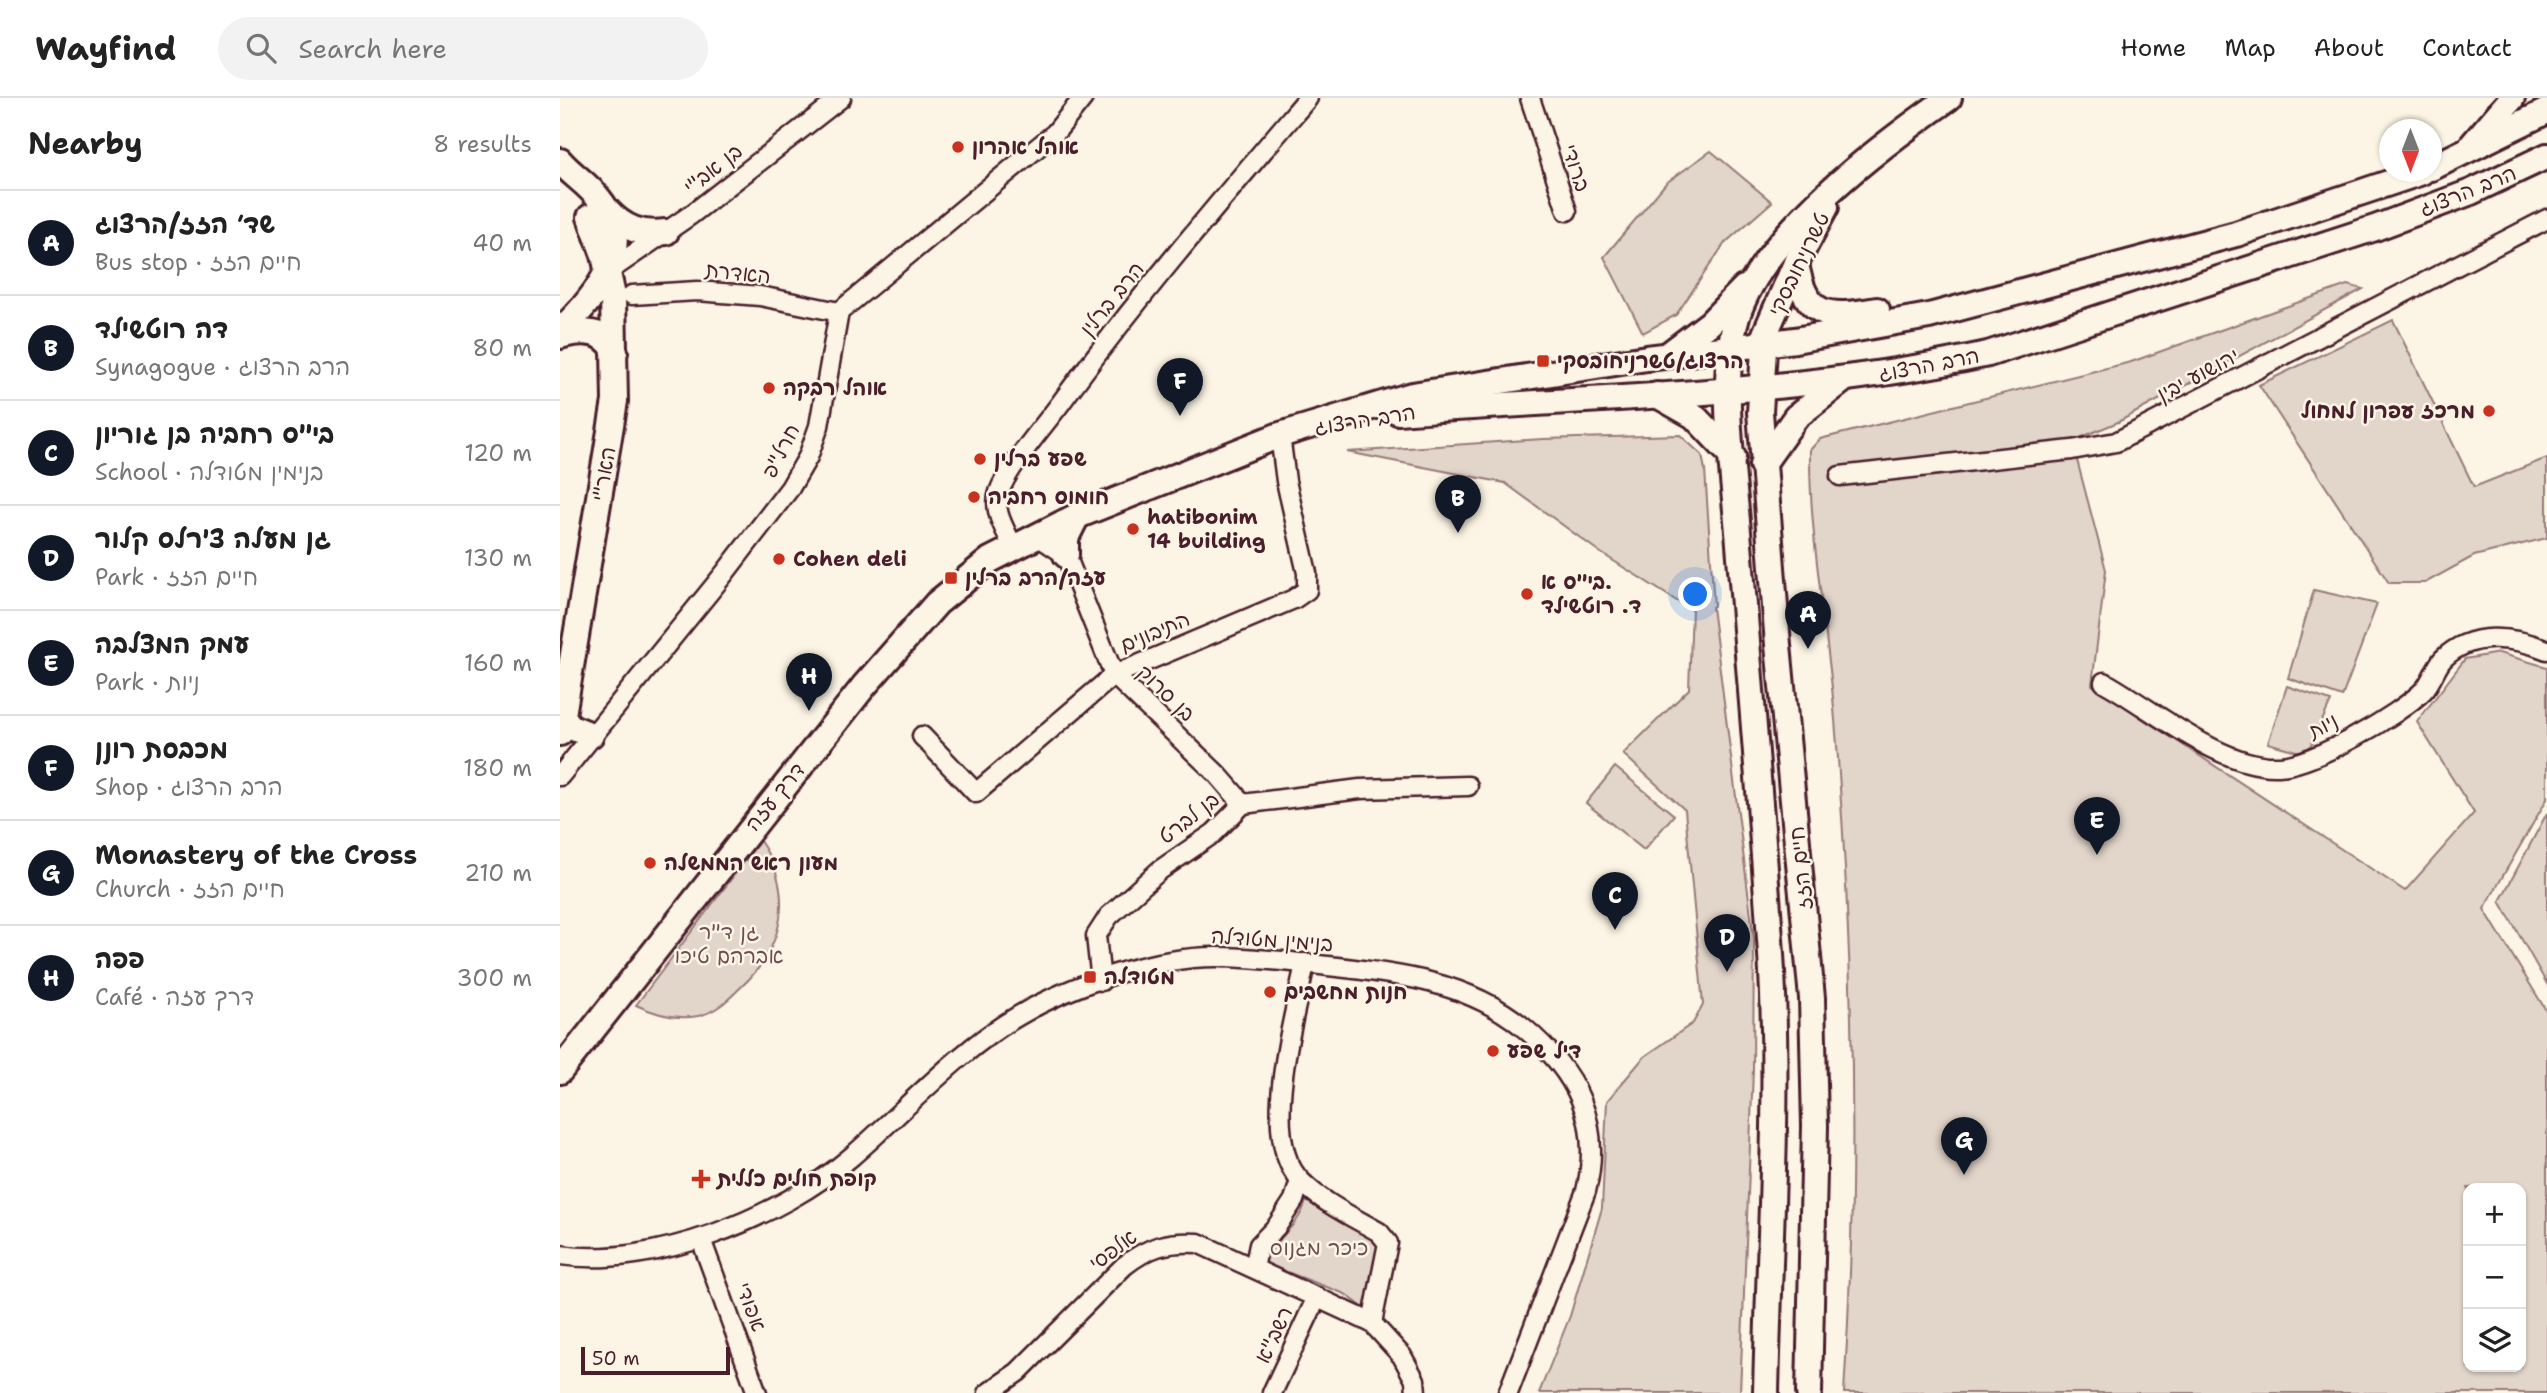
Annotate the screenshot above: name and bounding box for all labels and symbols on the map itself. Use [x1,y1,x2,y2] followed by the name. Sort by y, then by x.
[2379,119,2442,182] north arrow
[972,133,1079,161] place label: אוהל אהרון
[678,137,748,201] street label: בן אב"י
[950,139,966,155] marker: אוהל אהרון
[1555,141,1597,195] street label: ברודי
[2415,159,2521,223] street label: הרב הרצוג
[1762,207,1836,321] street label: טשרניחובסקי
[703,256,772,290] street label: האדרת
[1073,256,1151,342] street label: הרב ברלין
[1876,342,1982,388] street label: הרב הרצוג
[2152,342,2244,408] street label: יהושוע יבין
[1557,347,1744,375] place label: הרצוג/טשרניחובסקי
[1535,353,1551,369] marker: הרצוג/טשרניחובסקי
[1157,358,1203,416] pin: F
[783,374,887,402] place label: אוהל רבקה
[761,380,777,396] marker: אוהל רבקה
[2301,397,2475,425] place label: מרכז עפרון למחול
[1312,398,1418,442] street label: הרב הרצוג
[2481,403,2497,419] marker: מרכז עפרון למחול
[756,419,806,483] street label: חרל"פ
[585,444,623,504] street label: האר"י
[994,445,1087,473] place label: שפע ברלין
[972,451,988,467] marker: שפע ברלין
[1435,475,1481,533] pin: B
[988,483,1109,511] place label: חומוס רחביה
[966,489,982,505] marker: חומוס רחביה
[1147,503,1266,555] place label: hatibonim 14 building
[1125,521,1141,537] marker: hatibonim 14 building
[793,545,907,573] place label: Cohen deli
[771,551,787,567] marker: Cohen deli
[965,564,1106,592] place label: עזה/הרב ברלין
[1541,568,1641,620] place label: בי"ס א. ד. רוטשילד
[943,570,959,586] marker: עזה/הרב ברלין
[1678,577,1712,611] your location
[1519,586,1535,602] marker: בי"ס א. ד. רוטשילד
[1785,591,1831,649] pin: A
[1116,605,1194,659] street label: התיבונים
[786,653,832,711] pin: H
[1131,658,1201,728] street label: בן סרוק
[2301,707,2343,746] street label: ניות
[739,757,811,837] street label: דרך עזה
[1153,785,1225,851] street label: בן לברט
[2074,797,2120,855] pin: E
[1783,825,1819,911] street label: חיים הזז
[664,849,838,877] place label: מעון ראש הממשלה
[642,855,658,871] marker: מעון ראש הממשלה
[1592,872,1638,930] pin: C
[1704,914,1750,972] pin: D
[674,918,784,970] park label: גן ד"ר אברהם טיכו
[1210,922,1334,958] street label: בנימין מטודלה
[1104,963,1175,991] place label: מטודלה
[1082,969,1098,985] marker: מטודלה
[1284,978,1407,1006] place label: חנות מחשבים
[1262,984,1278,1000] marker: חנות מחשבים
[1507,1037,1581,1065] place label: דיל שפע
[1485,1043,1501,1059] marker: דיל שפע
[1941,1117,1987,1175] pin: G
[715,1165,877,1193] place label: קופת חולים כללית
[691,1169,711,1189] marker: קופת חולים כללית
[1083,1223,1143,1277] street label: אלפסי
[1270,1234,1368,1262] park label: כיכר מגנוס
[729,1279,773,1335] street label: אפודי
[1249,1302,1299,1368] street label: רשב"א
[581,1344,730,1376] scale bar

